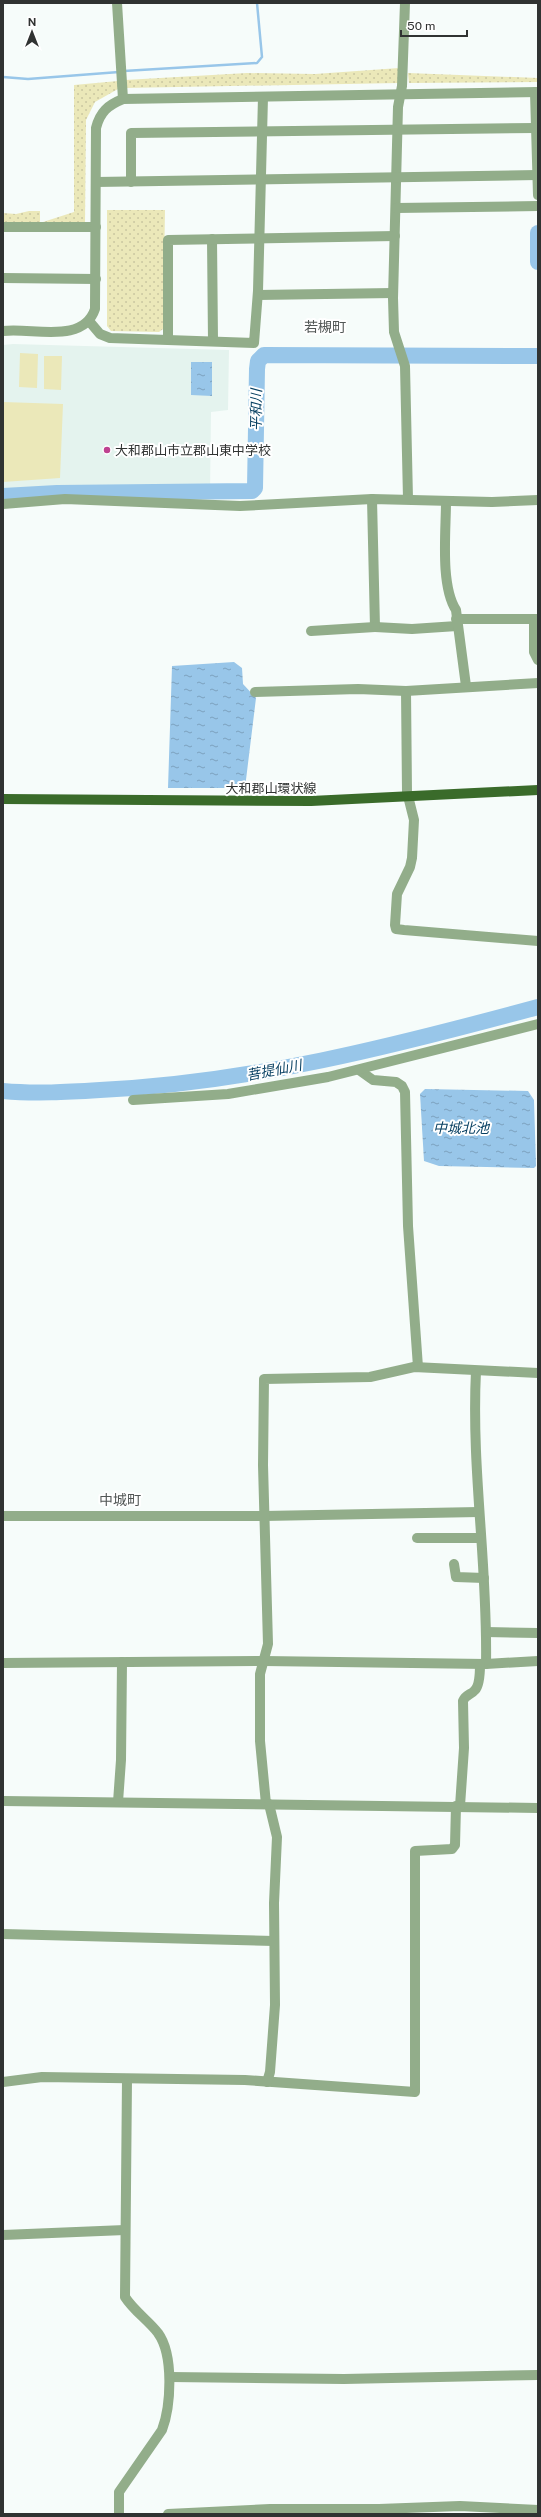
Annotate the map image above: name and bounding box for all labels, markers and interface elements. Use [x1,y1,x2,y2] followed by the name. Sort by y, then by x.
[12,12,52,52] north arrow
[401,12,467,38] scale bar
[28,16,36,28] text: N
[407,19,435,33] text: 50 m
[304,319,346,335] district label: 若槻町
[248,387,264,431] water label: 平和川
[115,443,271,458] place label: 大和郡山市立郡山東中学校
[102,445,112,455] marker: 大和郡山市立郡山東中学校
[225,781,317,796] street label: 大和郡山環状線
[245,1056,305,1083] water label: 菩提仙川
[433,1120,491,1136] water label: 中城北池
[99,1492,141,1508] district label: 中城町

